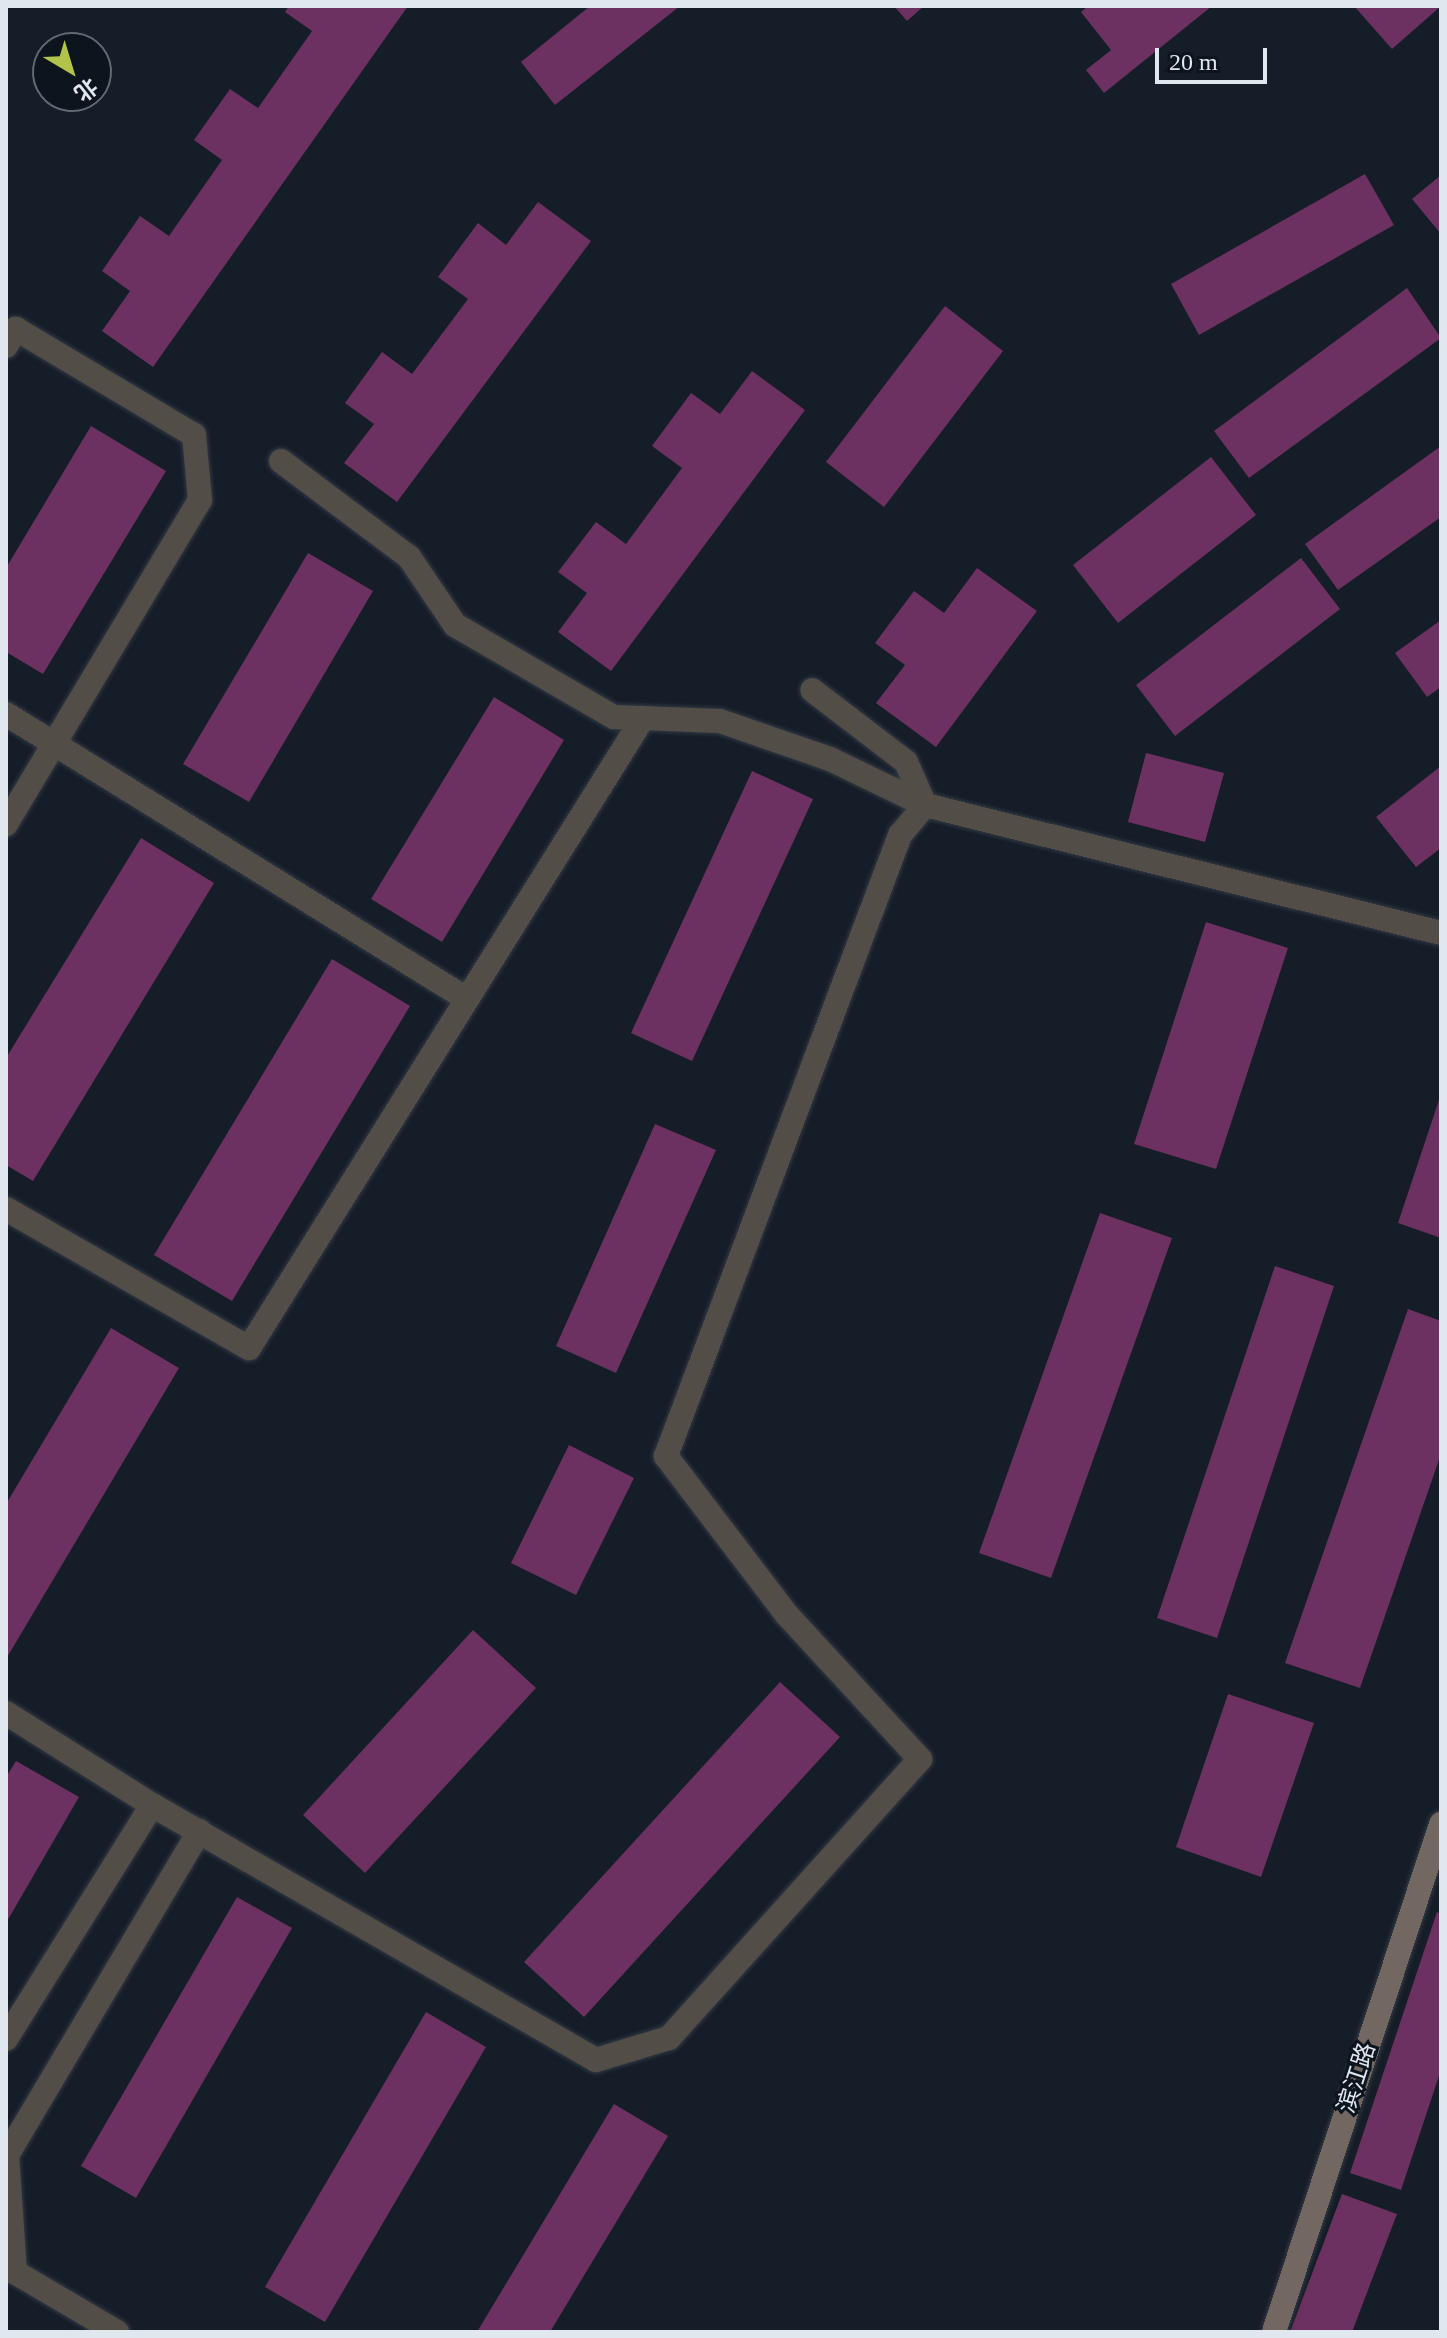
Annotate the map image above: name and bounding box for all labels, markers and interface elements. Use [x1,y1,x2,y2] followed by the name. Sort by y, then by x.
[32,32,112,112] north arrow
[1159,32,1271,82] scale bar
[1169,49,1218,75] text: 20 m
[69,73,102,106] text: 北
[1332,2039,1382,2117] street label: 滨江路

